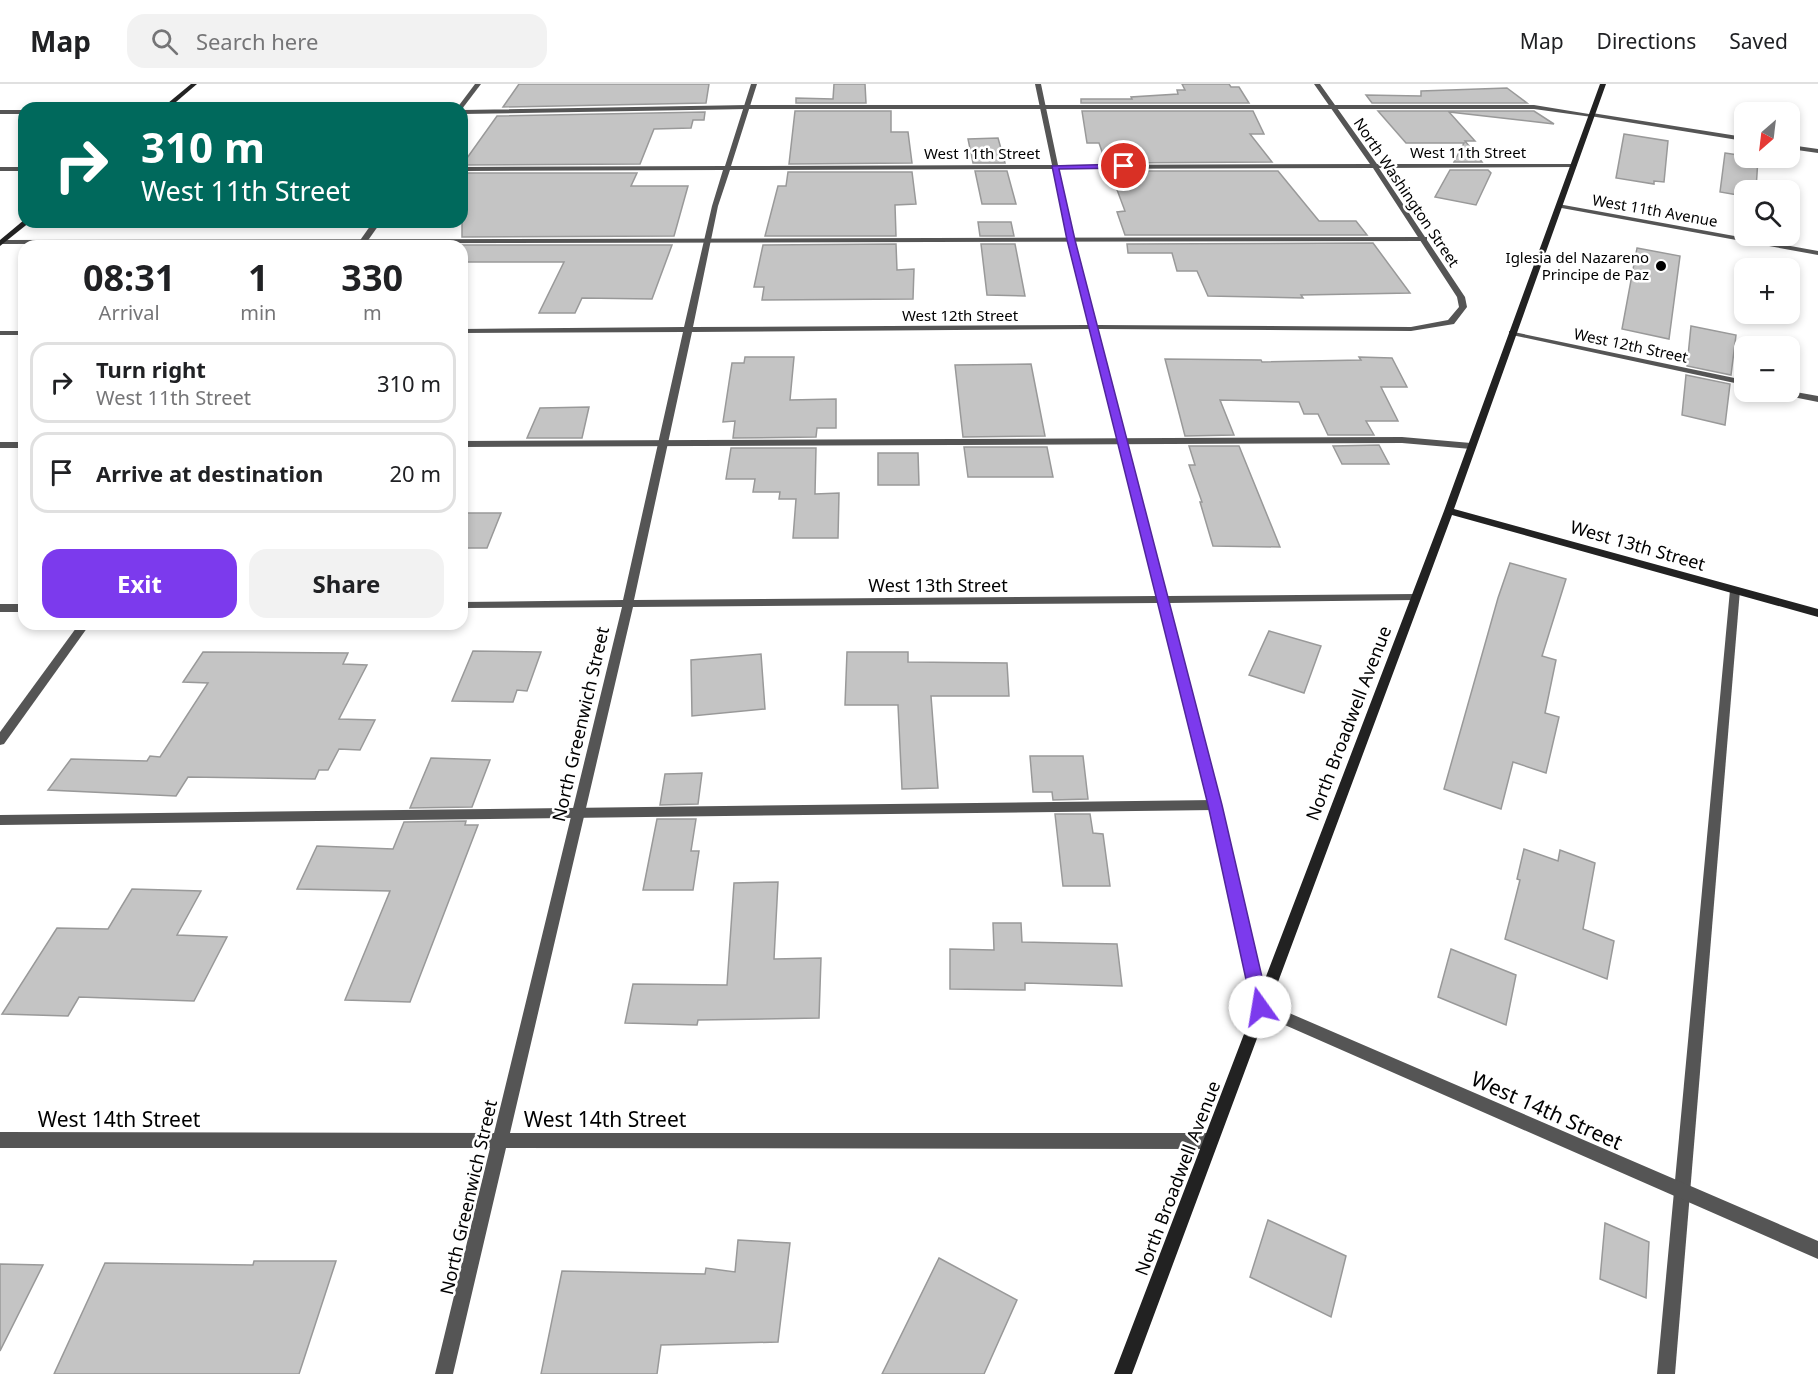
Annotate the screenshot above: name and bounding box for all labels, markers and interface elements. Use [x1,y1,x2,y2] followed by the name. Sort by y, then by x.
[127,14,547,68] search box
[30,22,91,60] text: Map
[148,25,181,58] icon: search
[196,26,318,56] text: Search here
[1520,27,1564,55] text: Map
[1597,27,1696,55] text: Directions
[1729,27,1788,55] text: Saved
[1734,102,1800,168] north arrow
[1734,102,1800,402] map controls
[1350,114,1465,271] street label: North Washington Street
[141,118,265,175] text: 310 m
[42,126,120,204] icon: right
[1098,140,1149,191] pin
[1410,142,1527,162] street label: West 11th Street
[924,143,1041,163] street label: West 11th Street
[1107,149,1140,182] icon: arrive
[141,172,350,209] text: West 11th Street
[1734,180,1800,246] button: search
[1591,189,1719,231] street label: West 11th Avenue
[1506,247,1649,284] place label: Iglesia del Nazareno Principe de Paz
[83,253,175,302] text: 08:31
[248,253,269,302] text: 1
[341,253,403,302] text: 330
[1734,258,1800,324] button: +
[1654,259,1668,273] marker: Iglesia del Nazareno Principe de Paz
[99,299,160,326] text: Arrival
[240,299,276,326] text: min
[363,299,382,326] text: m
[902,305,1019,325] street label: West 12th Street
[1572,323,1690,367] street label: West 12th Street
[1734,336,1800,402] button: −
[96,354,206,384] text: Turn right
[45,366,78,399] icon: right
[377,368,441,398] text: 310 m
[96,384,251,411] text: West 11th Street
[45,456,78,489] icon: arrive
[96,458,323,488] text: Arrive at destination
[390,458,441,488] text: 20 m
[1568,514,1709,576] street label: West 13th Street
[42,549,237,618] button: Exit
[249,549,444,618] button: Share
[868,573,1008,597] street label: West 13th Street
[1300,622,1396,824] street label: North Broadwell Avenue
[546,624,614,824] street label: North Greenwich Street
[1228,975,1292,1039] position arrow
[1467,1064,1627,1156] street label: West 14th Street
[1129,1077,1225,1279] street label: North Broadwell Avenue
[434,1097,502,1297] street label: North Greenwich Street
[38,1105,201,1133] street label: West 14th Street
[524,1105,687,1133] street label: West 14th Street

